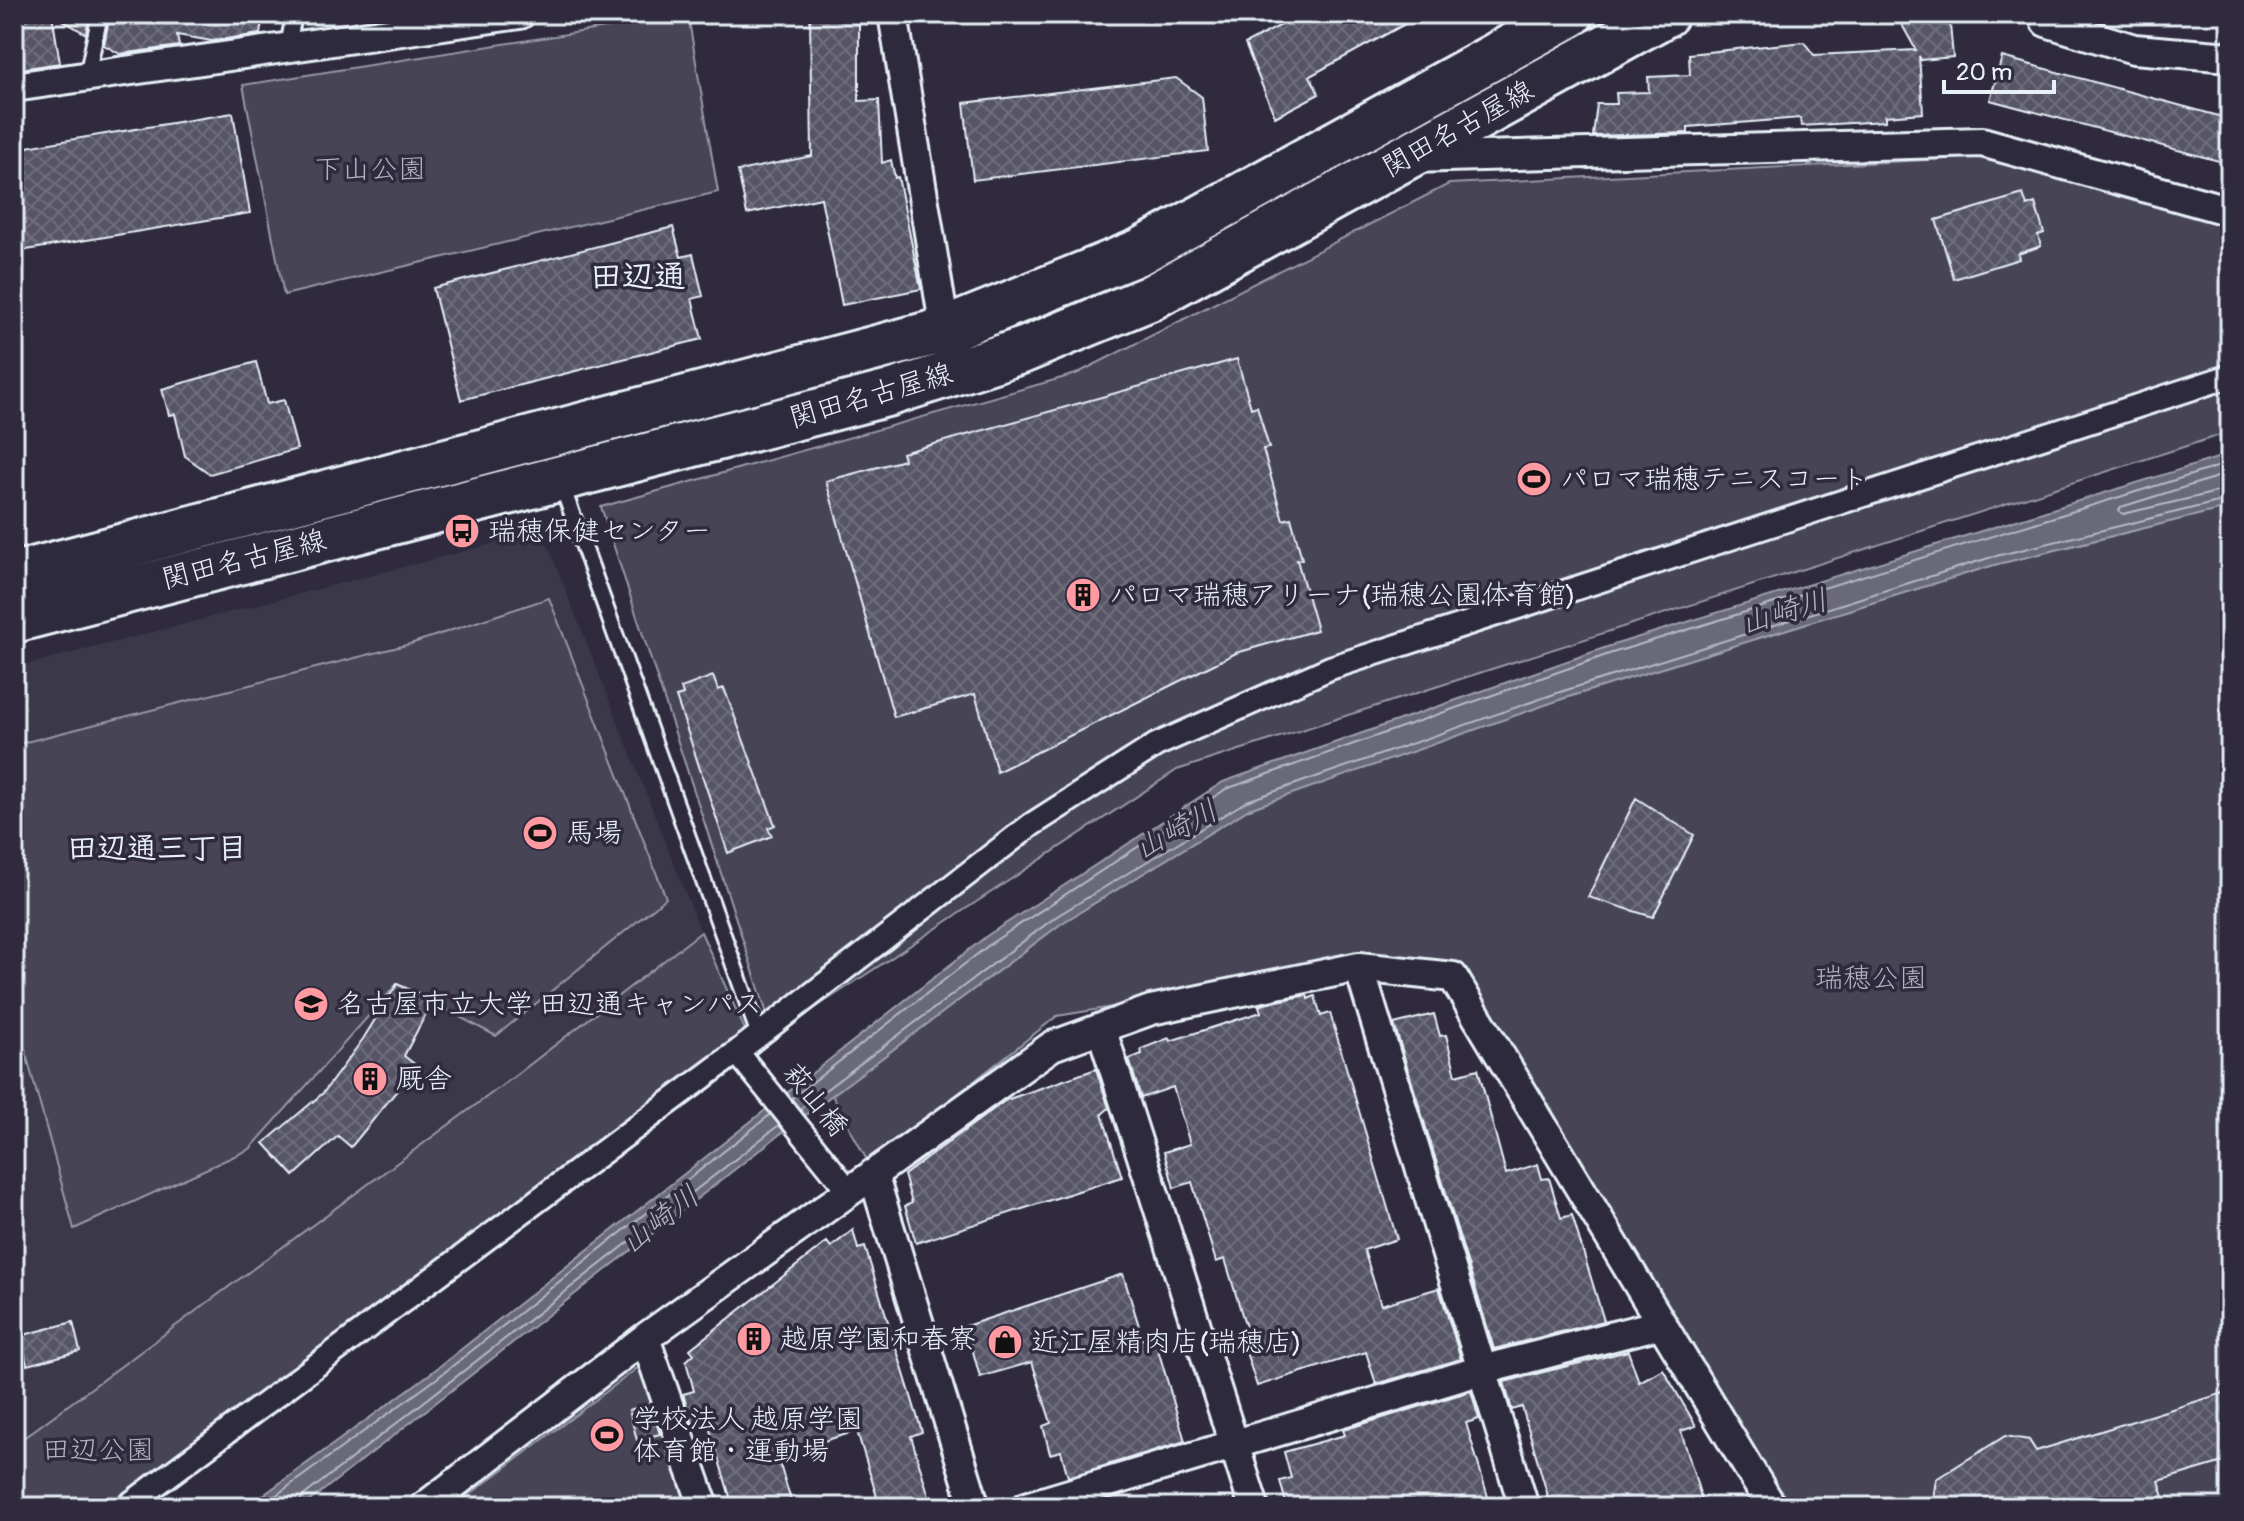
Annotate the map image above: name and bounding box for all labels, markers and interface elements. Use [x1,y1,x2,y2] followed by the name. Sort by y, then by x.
[1944,44,2054,94] scale bar
[1956,58,2012,87] text: 20 m
[1376,73,1540,185] street label: 関田名古屋線
[314,152,426,187] park label: 下山公園
[590,257,686,297] district label: 田辺通
[785,356,957,436] street label: 関田名古屋線
[1515,460,1553,498] sports icon: パロマ瑞穂テニスコート
[1560,462,1869,497] place label: パロマ瑞穂テニスコート
[443,512,481,550] bus stop icon: 瑞穂保健センター
[488,514,711,549] place label: 瑞穂保健センター
[158,523,330,597] street label: 関田名古屋線
[1064,576,1102,614] building icon: パロマ瑞穂アリーナ(瑞穂公園体育館)
[1109,578,1576,613] place label: パロマ瑞穂アリーナ(瑞穂公園体育館)
[1736,581,1832,643] water label: 山崎川
[1128,792,1224,868] water label: 山崎川
[521,814,559,852] sports icon: 馬場
[566,816,622,851] place label: 馬場
[67,830,247,867] district label: 田辺通三丁目
[1815,961,1927,996] park label: 瑞穂公園
[292,985,330,1023] school or university icon: 名古屋市立大学 田辺通キャンパス
[337,987,762,1022] place label: 名古屋市立大学 田辺通キャンパス
[775,1056,855,1144] street label: 萩山橋
[351,1060,389,1098] building icon: 厩舎
[396,1062,452,1097] place label: 厩舎
[613,1178,707,1262] water label: 山崎川
[735,1320,773,1358] building icon: 越原学園和春寮
[780,1322,976,1357] place label: 越原学園和春寮
[986,1323,1024,1361] shop icon: 近江屋精肉店(瑞穂店)
[1031,1325,1302,1360] place label: 近江屋精肉店(瑞穂店)
[633,1402,863,1469] place label: 学校法人 越原学園 体育館・運動場
[588,1416,626,1454] sports icon: 学校法人 越原学園 体育館・運動場
[42,1433,154,1468] park label: 田辺公園

